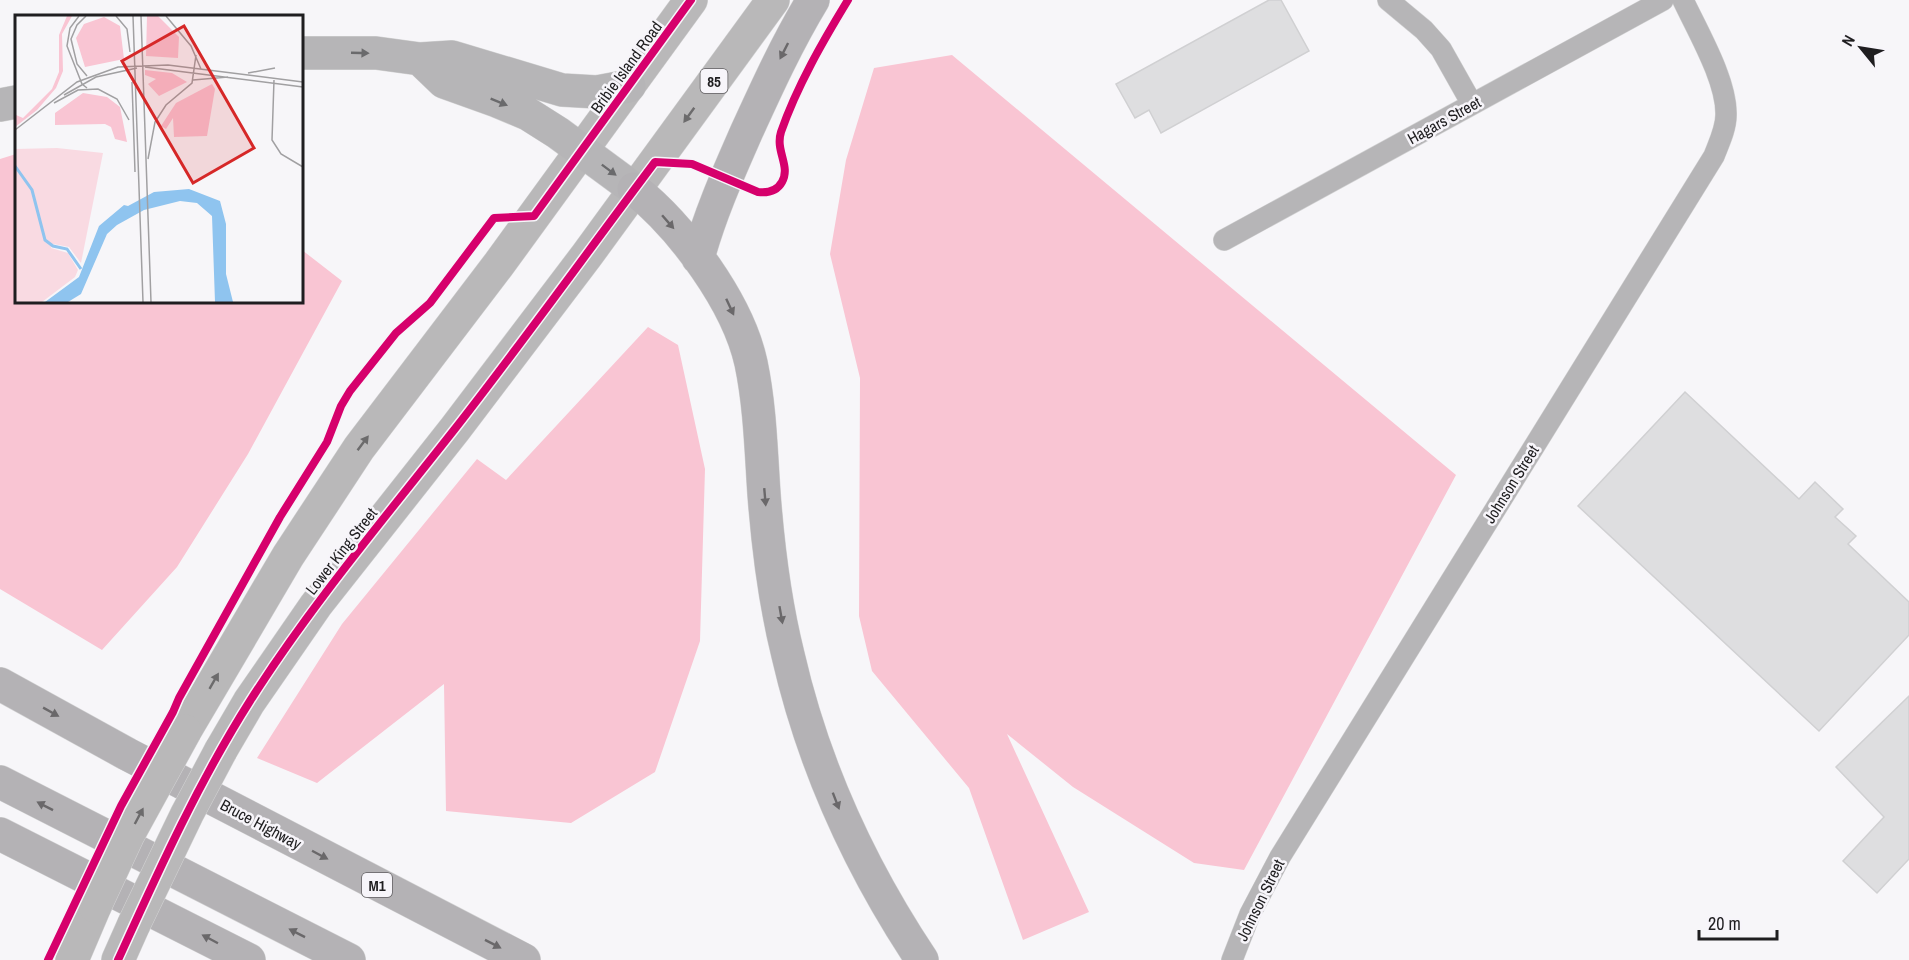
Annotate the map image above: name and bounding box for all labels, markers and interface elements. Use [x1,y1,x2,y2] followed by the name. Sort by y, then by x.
[15,15,303,303] inset map
[585,17,667,117] street label: Bribie Island Road
[1831,18,1891,78] north arrow
[1836,31,1860,50] text: N
[779,42,788,59] one-way arrow
[350,48,369,58] one-way arrow
[700,69,728,93] road number: 85
[1403,91,1485,149] street label: Hagars Street
[491,97,509,107] one-way arrow
[683,106,695,122] one-way arrow
[601,163,616,175] one-way arrow
[661,214,674,229] one-way arrow
[725,299,735,317] one-way arrow
[357,435,369,451] one-way arrow
[1478,440,1544,527] street label: Johnson Street
[760,488,770,507] one-way arrow
[300,503,382,599] street label: Lower King Street
[776,606,785,625] one-way arrow
[209,673,220,689] one-way arrow
[43,707,60,717] one-way arrow
[217,793,306,855] street label: Bruce Highway
[831,793,841,811] one-way arrow
[36,801,53,811] one-way arrow
[134,807,144,824] one-way arrow
[312,850,329,860] one-way arrow
[1231,855,1289,944] street label: Johnson Street
[362,873,392,897] road number: M1
[1699,903,1777,941] scale bar
[1708,911,1741,936] text: 20 m
[289,928,306,938] one-way arrow
[201,934,218,944] one-way arrow
[485,940,502,949] one-way arrow

